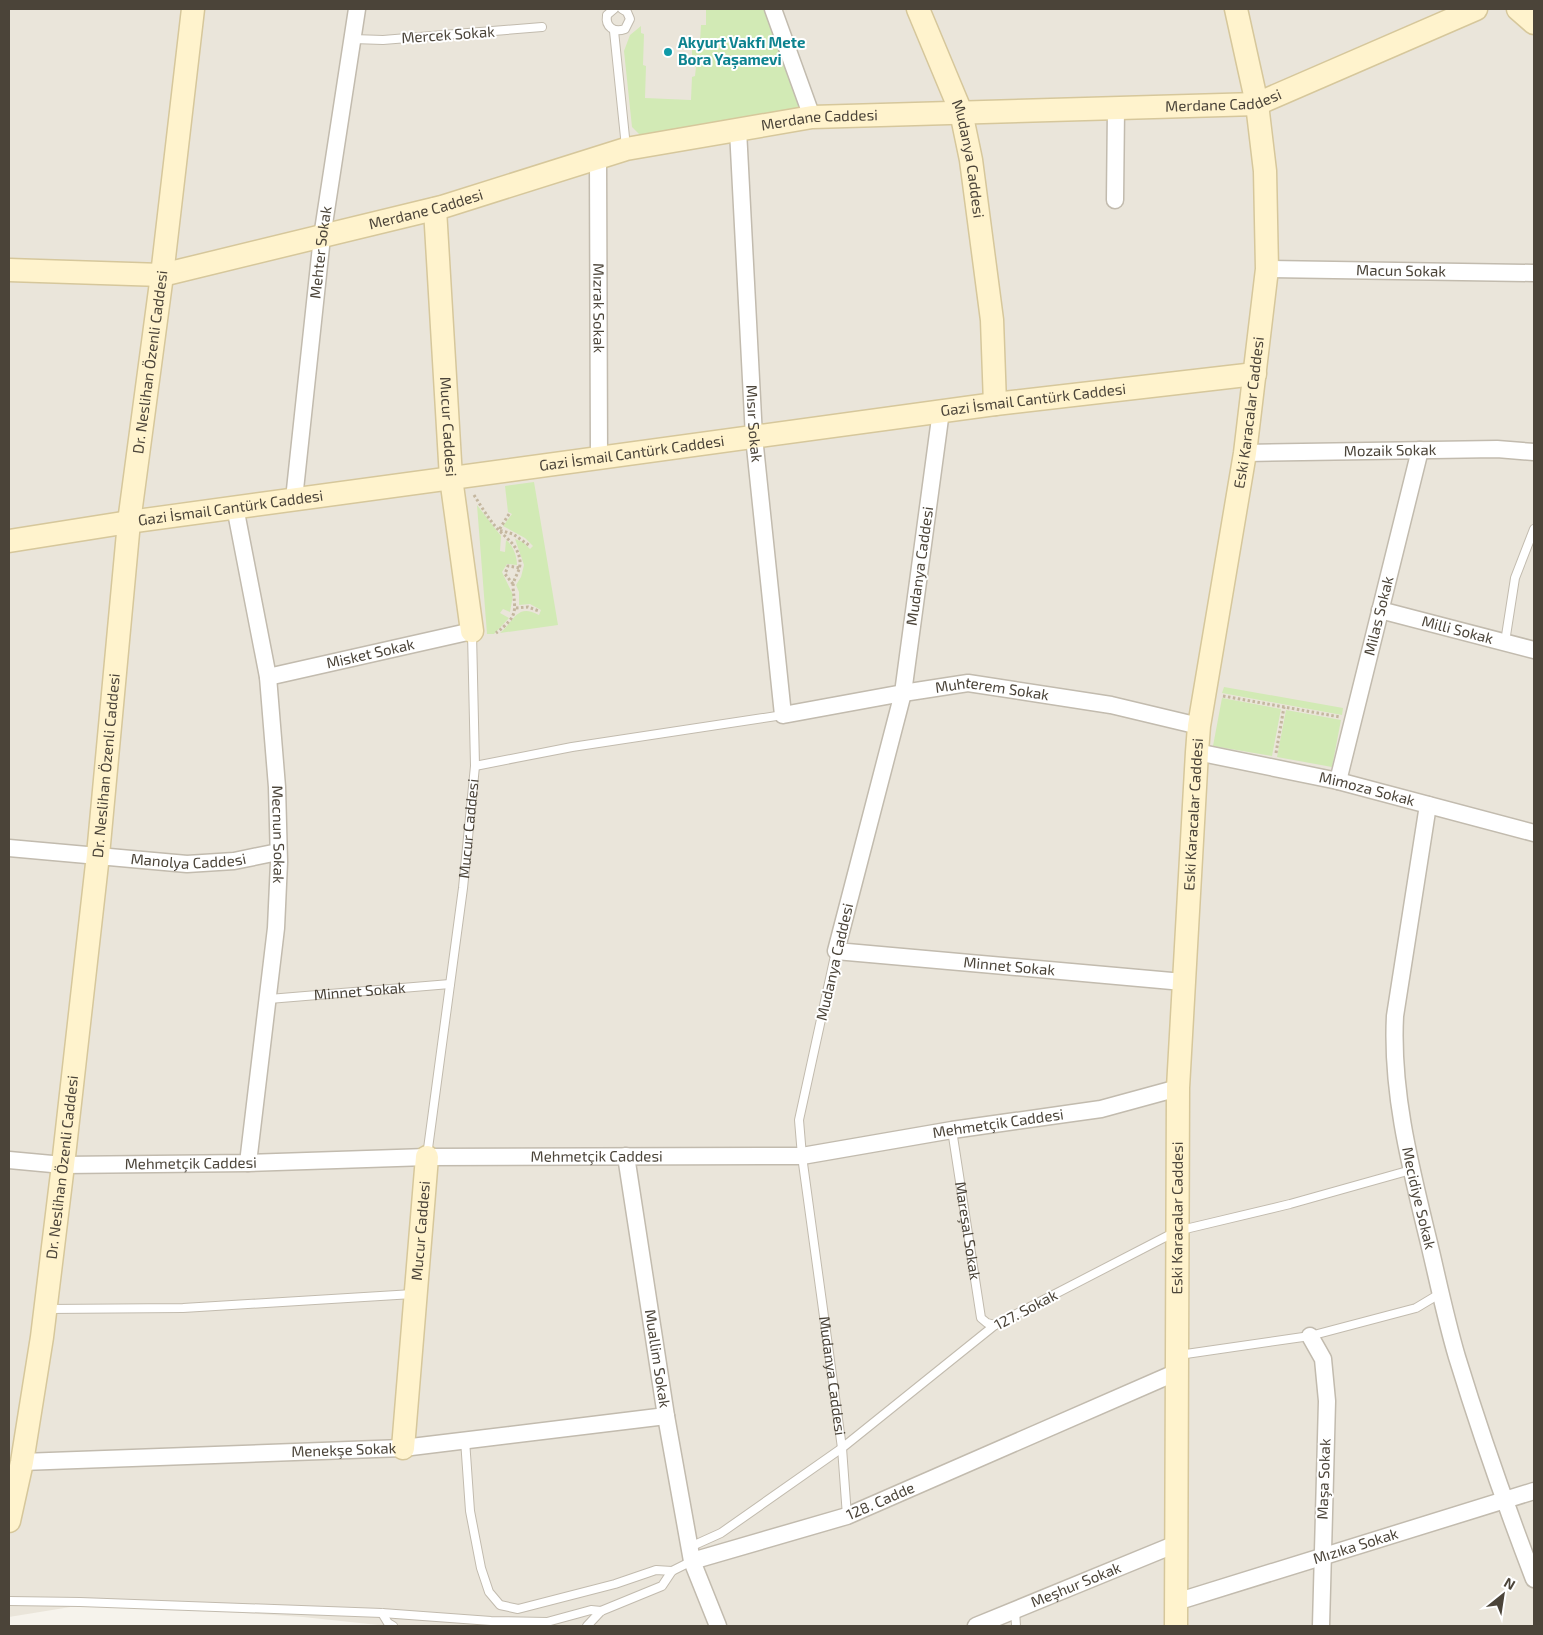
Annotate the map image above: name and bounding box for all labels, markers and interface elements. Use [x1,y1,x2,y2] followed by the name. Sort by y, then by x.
[401,22,496,46] street label: Mercek Sokak
[678,33,805,70] place label: Akyurt Vakfı Mete Bora Yaşamevi
[662,46,674,58] marker: Akyurt Vakfı Mete Bora Yaşamevi
[1165,85,1284,115] street label: Merdane Caddesi
[949,96,989,219] street label: Mudanya Caddesi
[759,105,878,134] street label: Merdane Caddesi
[367,185,485,232] street label: Merdane Caddesi
[305,204,335,300] street label: Mehter Sokak
[1356,260,1446,280] street label: Macun Sokak
[590,263,609,353] street label: Mızrak Sokak
[128,269,170,455] street label: Dr. Neslihan Özenli Caddesi
[1229,336,1267,490] street label: Eski Karacalar Caddesi
[437,376,461,477] street label: Mucur Caddesi
[939,379,1127,419] street label: Gazi İsmail Cantürk Caddesi
[743,384,767,464] street label: Mısır Sokak
[538,431,725,474] street label: Gazi İsmail Cantürk Caddesi
[1344,440,1437,459] street label: Mozaik Sokak
[137,486,324,529] street label: Gazi İsmail Cantürk Caddesi
[902,505,936,627] street label: Mudanya Caddesi
[1359,574,1396,657] street label: Milas Sokak
[1420,611,1496,647] street label: Milli Sokak
[325,634,416,672] street label: Misket Sokak
[88,673,123,858] street label: Dr. Neslihan Özenli Caddesi
[934,673,1051,703] street label: Muhterem Sokak
[1179,737,1206,891] street label: Eski Karacalar Caddesi
[1318,767,1417,809] street label: Mimoza Sokak
[454,778,482,879] street label: Mucur Caddesi
[269,785,289,884] street label: Mecnun Sokak
[130,849,247,872] street label: Manolya Caddesi
[812,901,856,1022] street label: Mudanya Caddesi
[963,952,1056,979] street label: Minnet Sokak
[313,978,407,1003] street label: Minnet Sokak
[42,1074,81,1260] street label: Dr. Neslihan Özenli Caddesi
[931,1104,1065,1141] street label: Mehmetçik Caddesi
[1167,1141,1186,1295] street label: Eski Karacalar Caddesi
[1399,1145,1440,1251] street label: Mecidiye Sokak
[531,1146,663,1166] street label: Mehmetçik Caddesi
[125,1153,257,1173] street label: Mehmetçik Caddesi
[407,1180,433,1281] street label: Mucur Caddesi
[952,1180,985,1281] street label: Mareşal Sokak
[991,1285,1060,1333] street label: 127. Sokak
[642,1308,675,1409] street label: Muallim Sokak
[816,1315,850,1436] street label: Mudanya Caddesi
[291,1438,397,1460] street label: Menekşe Sokak
[1313,1438,1334,1520] street label: Maşa Sokak
[843,1478,917,1523] street label: 128. Cadde
[1311,1524,1400,1567] street label: Mızıka Sokak
[1028,1557,1124,1611] street label: Meşhur Sokak
[1478,1570,1528,1620] north arrow
[1501,1573,1518,1593] text: N

